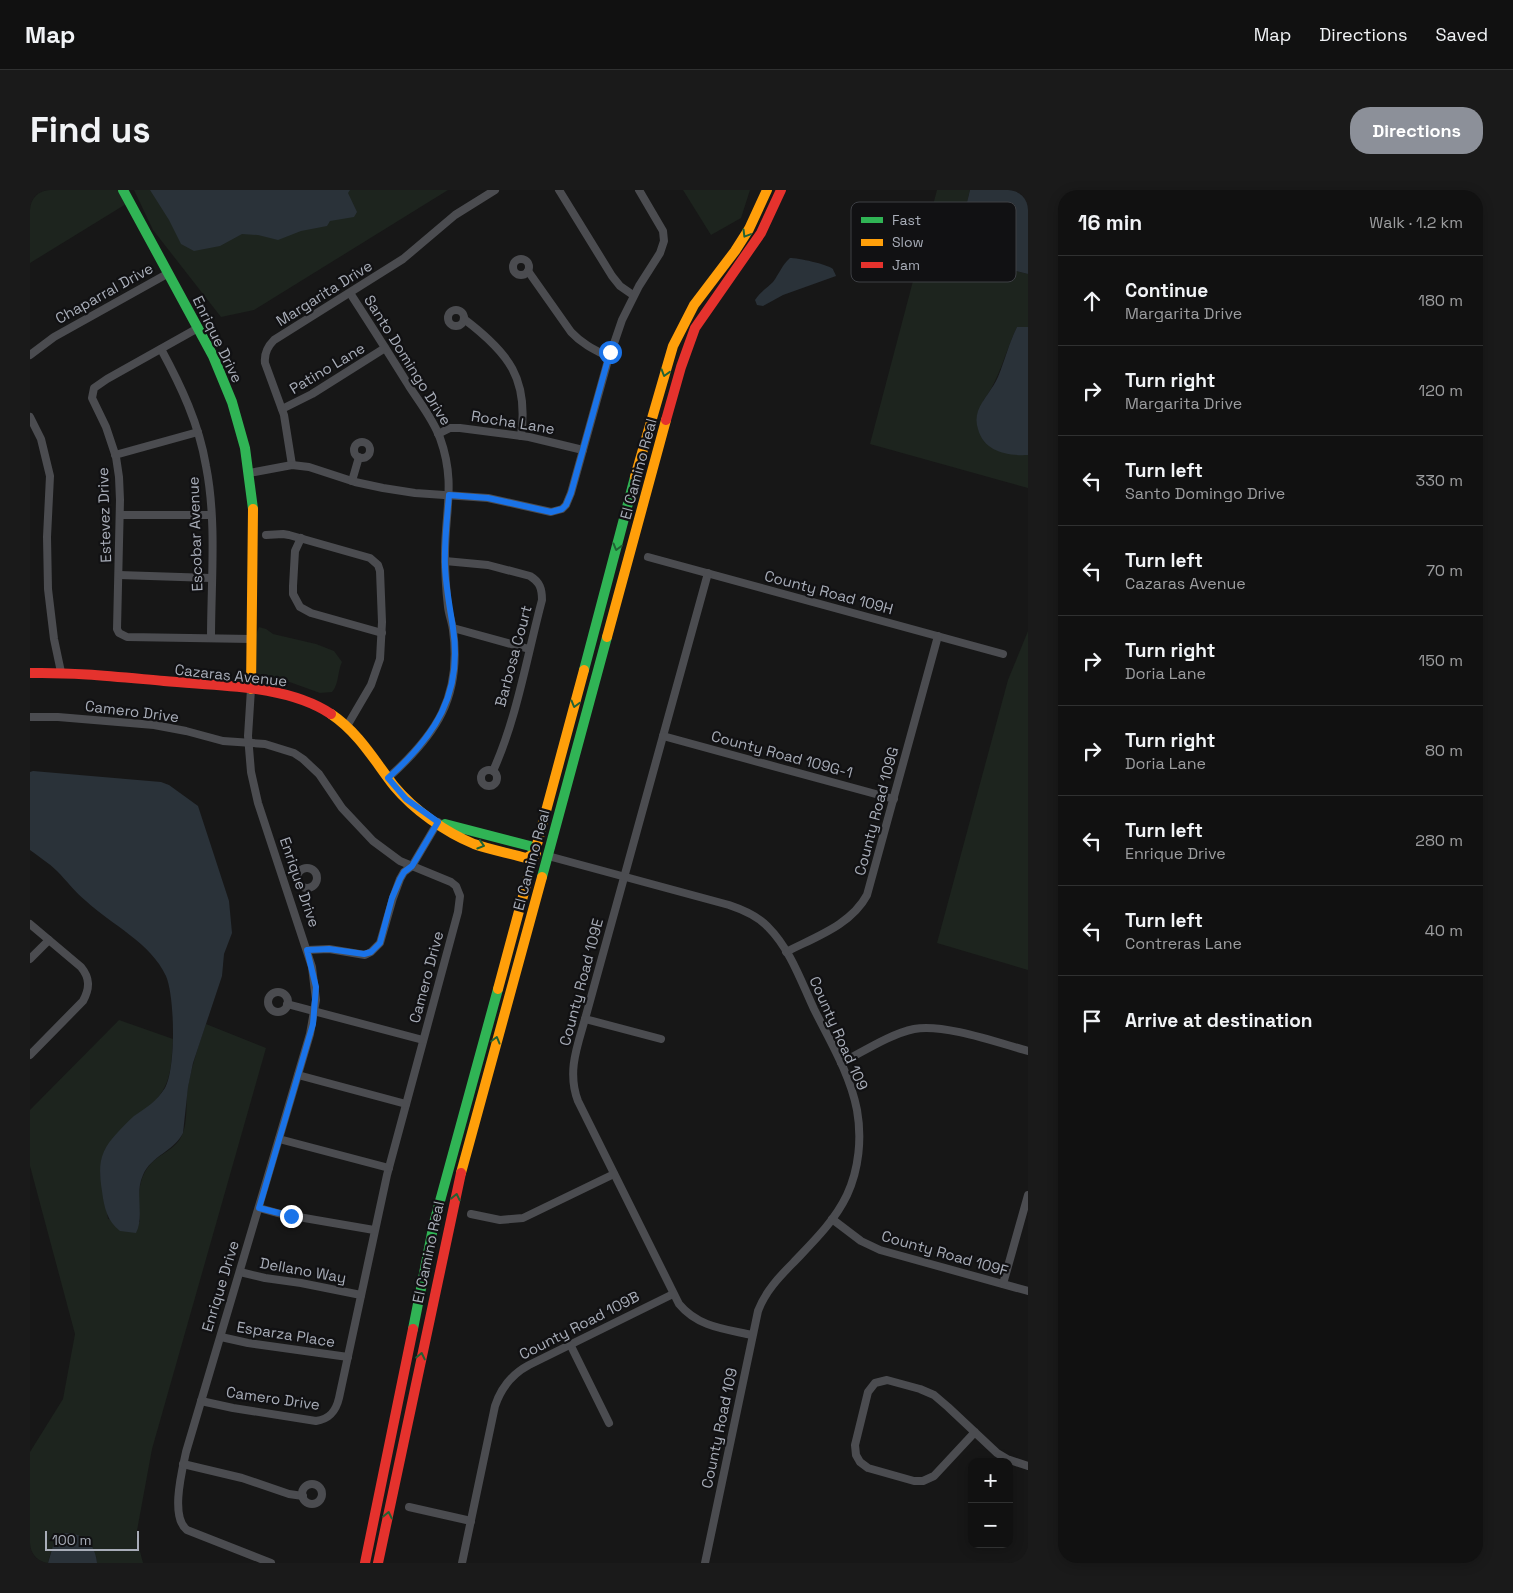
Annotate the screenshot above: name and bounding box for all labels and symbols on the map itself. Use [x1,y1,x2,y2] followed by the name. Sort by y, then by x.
[851,202,1016,282] legend
[892,211,921,229] text: Fast
[742,228,752,237] one-way arrow
[892,233,924,251] text: Slow
[272,256,376,330] street label: Margarita Drive
[892,256,920,274] text: Jam
[52,258,156,328] street label: Chaparral Drive
[360,291,456,429] street label: Santo Domingo Drive
[189,292,247,386] street label: Enrique Drive
[286,338,368,398] street label: Patino Lane
[599,341,622,364] route start
[661,369,671,377] one-way arrow
[470,406,556,438] street label: Rocha Lane
[615,416,661,522] street label: El Camino Real
[93,467,115,563] street label: Estevez Drive
[183,476,207,592] street label: Escobar Avenue
[612,542,623,551] one-way arrow
[763,566,895,618] street label: County Road 109H
[490,603,536,709] street label: Barbosa Court
[174,660,288,690] street label: Cazaras Avenue
[84,696,180,726] street label: Camero Drive
[570,699,581,708] one-way arrow
[709,726,855,782] street label: County Road 109G-1
[850,744,902,878] street label: County Road 109G
[508,807,554,913] street label: El Camino Real
[276,834,324,930] street label: Enrique Drive
[476,840,484,850] one-way arrow
[555,916,607,1048] street label: County Road 109E
[405,929,447,1025] street label: Camero Drive
[805,973,873,1093] street label: County Road 109
[491,1037,501,1045] one-way arrow
[450,1193,460,1202] one-way arrow
[408,1199,448,1305] street label: El Camino Real
[280,1205,303,1228] route end
[879,1226,1011,1280] street label: County Road 109F
[197,1238,243,1334] street label: Enrique Drive
[258,1253,348,1287] street label: Dellano Way
[516,1286,642,1364] street label: County Road 109B
[235,1317,337,1351] street label: Esparza Place
[415,1352,426,1361] one-way arrow
[697,1366,741,1490] street label: County Road 109
[225,1382,321,1414] street label: Camero Drive
[382,1511,393,1520] one-way arrow
[45,1528,139,1551] scale bar

